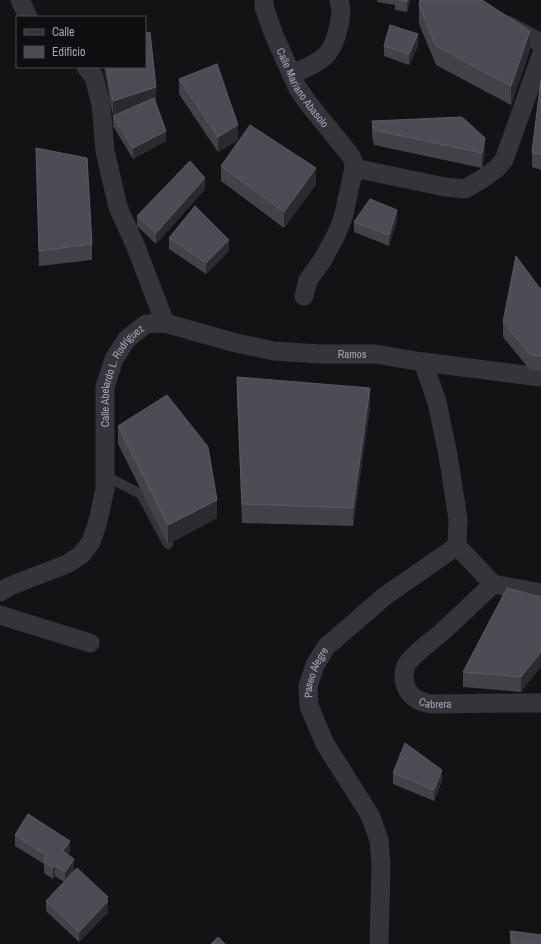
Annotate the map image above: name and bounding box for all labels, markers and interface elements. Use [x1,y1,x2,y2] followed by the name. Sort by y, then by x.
[16,16,146,68] legend
[52,24,74,40] text: Calle
[52,44,85,60] text: Edificio
[274,46,332,130] street label: Calle Mariano Abasolo
[98,321,147,427] street label: Calle Abelardo L. Rodríguez
[338,347,367,361] street label: Ramos
[301,644,331,698] street label: Paseo Alegre
[417,694,452,711] street label: Cabrera

